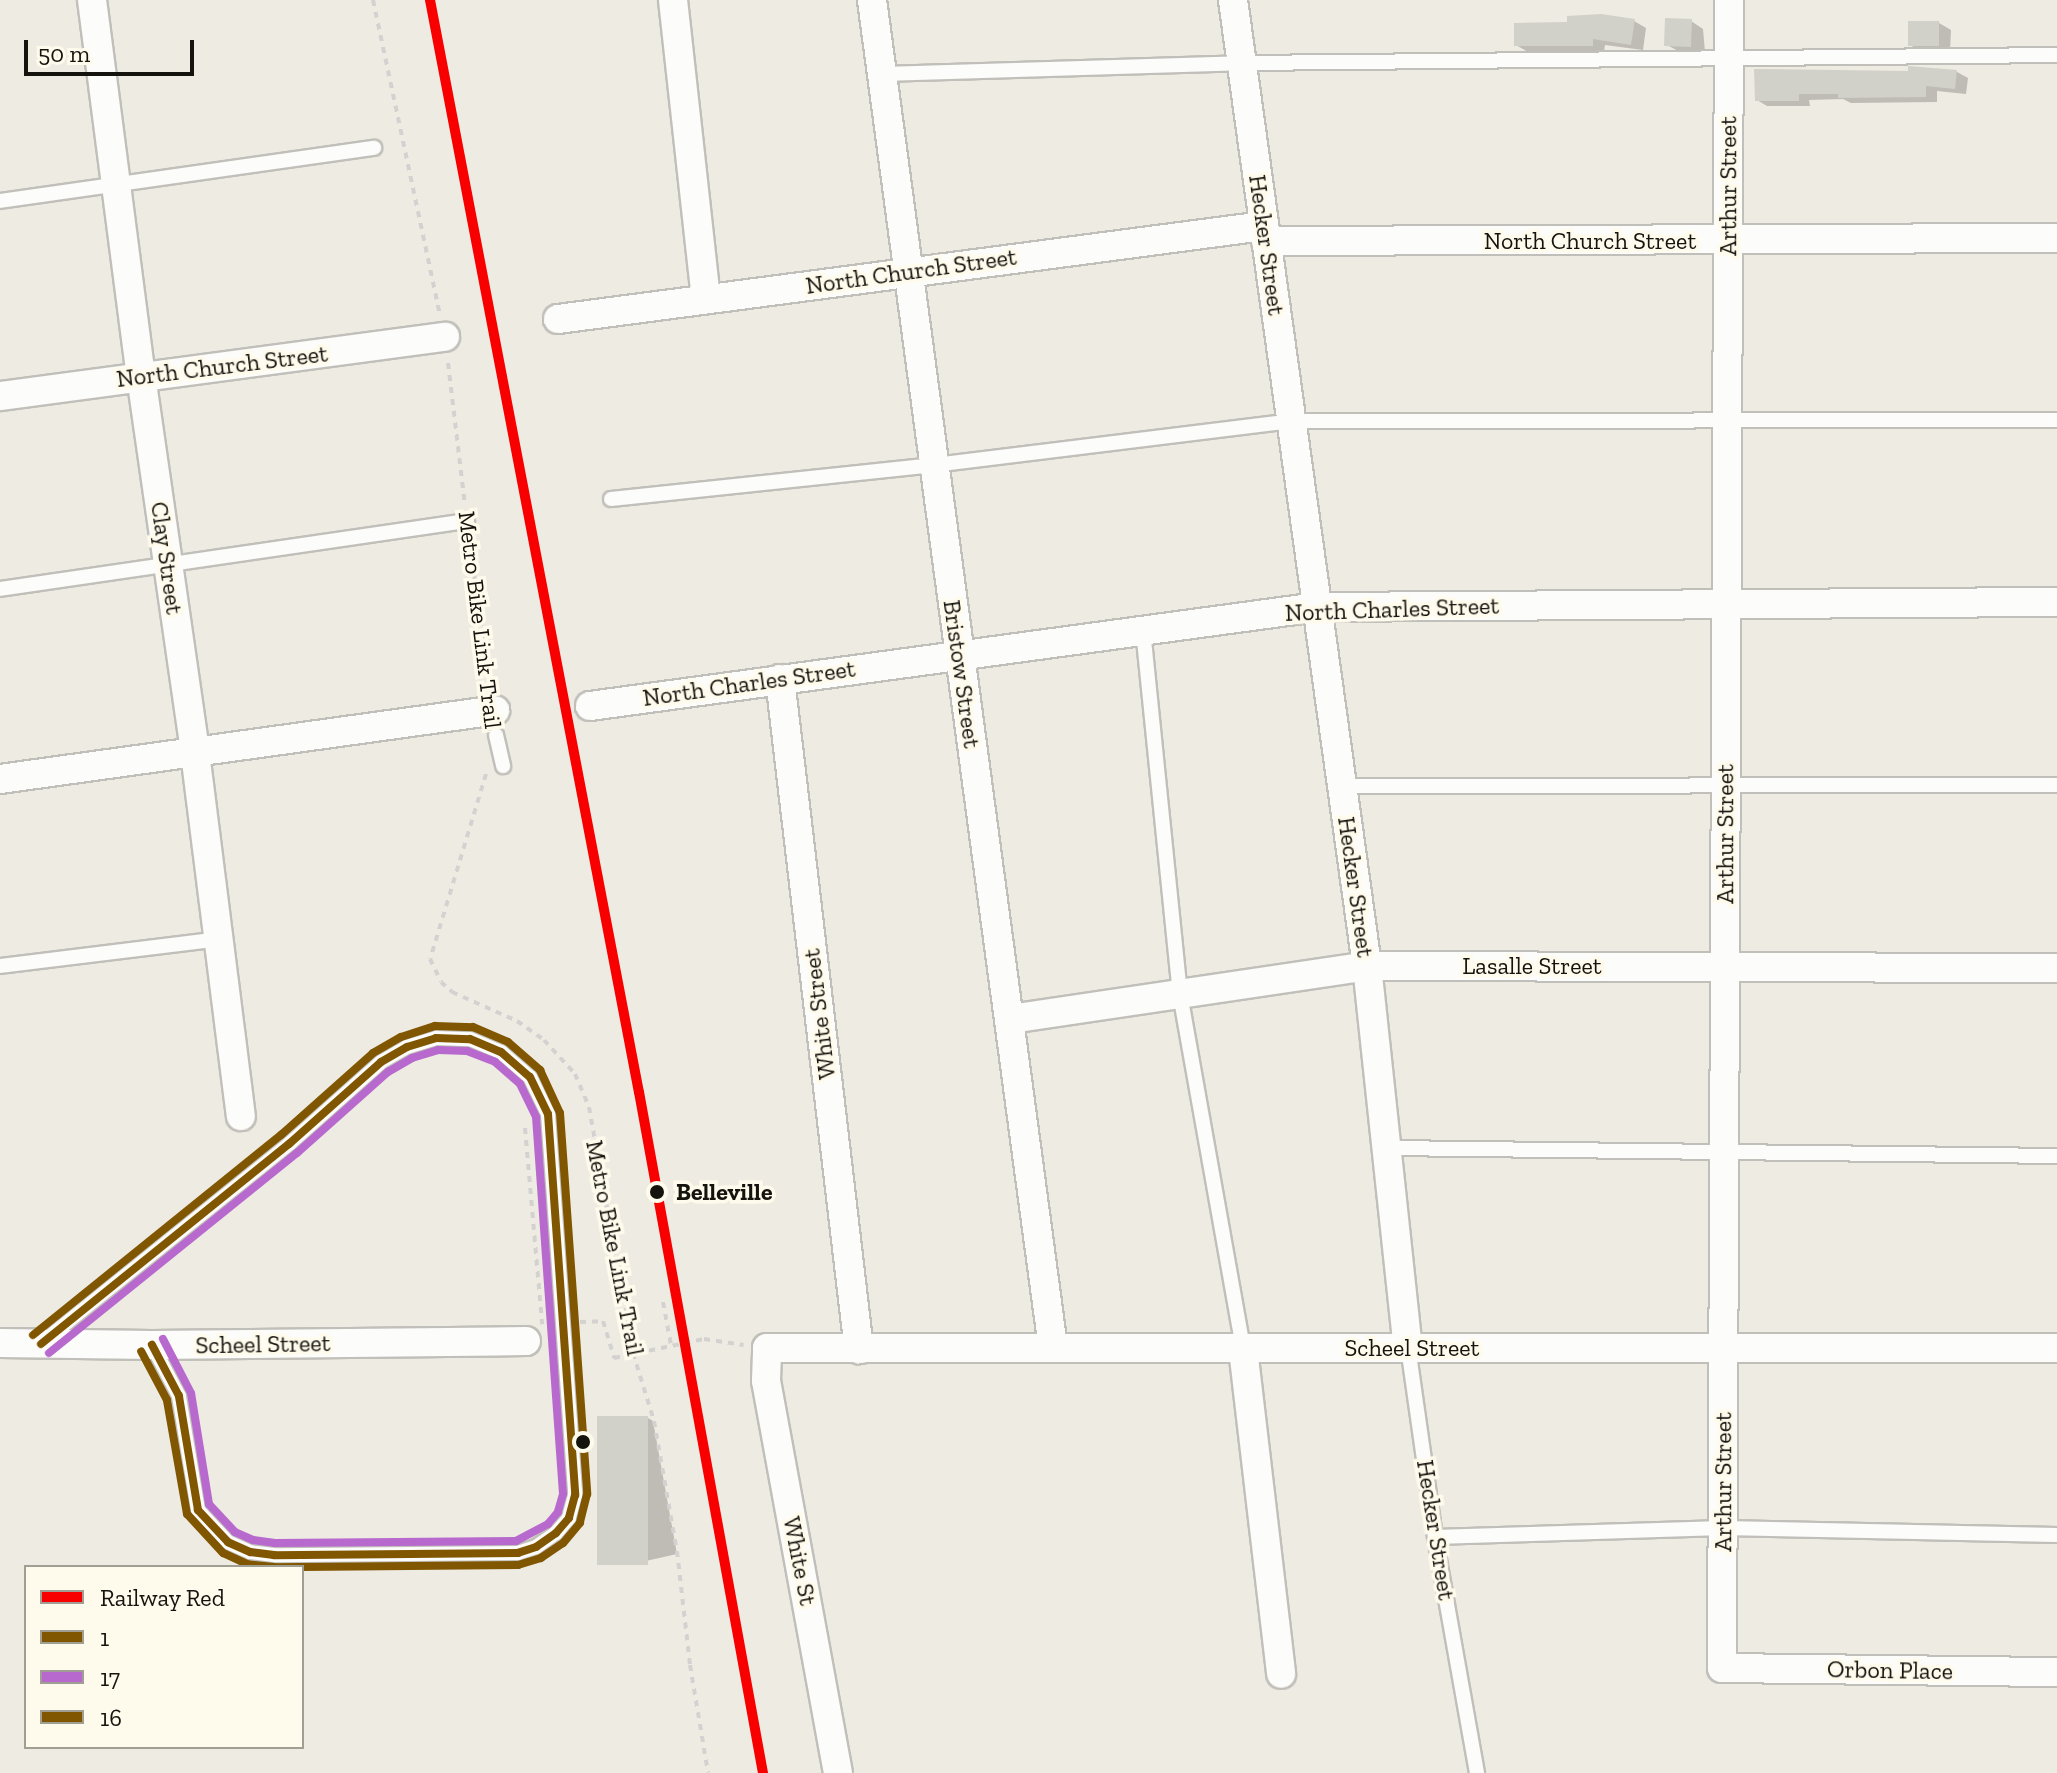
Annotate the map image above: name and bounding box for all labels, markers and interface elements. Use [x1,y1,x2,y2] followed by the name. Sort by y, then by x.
[28,24,198,74] scale bar
[38,39,90,68] text: 50 m
[1714,116,1742,256] street label: Arthur Street
[1243,173,1291,317] street label: Hecker Street
[1483,227,1697,255] street label: North Church Street
[803,242,1019,300] street label: North Church Street
[115,339,329,393] street label: North Church Street
[145,500,189,616] street label: Clay Street
[452,509,508,731] street label: Metro Bike Link Trail
[1284,591,1500,627] street label: North Charles Street
[937,598,987,750] street label: Bristow Street
[641,654,857,712] street label: North Charles Street
[1711,764,1739,904] street label: Arthur Street
[1332,815,1380,959] street label: Hecker Street
[797,947,841,1081] street label: White Street
[1462,952,1602,980] street label: Lasalle Street
[580,1138,650,1358] street label: Metro Bike Link Trail
[676,1178,773,1206] place label: Belleville
[645,1180,669,1204] marker: Belleville
[195,1328,331,1360] street label: Scheel Street
[1345,1334,1479,1362] street label: Scheel Street
[1709,1412,1737,1552] street label: Arthur Street
[575,1434,591,1450] unlabelled marker
[1411,1458,1461,1602] street label: Hecker Street
[777,1514,823,1608] street label: White St
[24,1565,304,1749] legend
[100,1583,225,1612] text: Railway Red
[100,1623,109,1652] text: 1
[1827,1655,1953,1685] street label: Orbon Place
[100,1663,120,1692] text: 17
[100,1703,122,1732] text: 16

